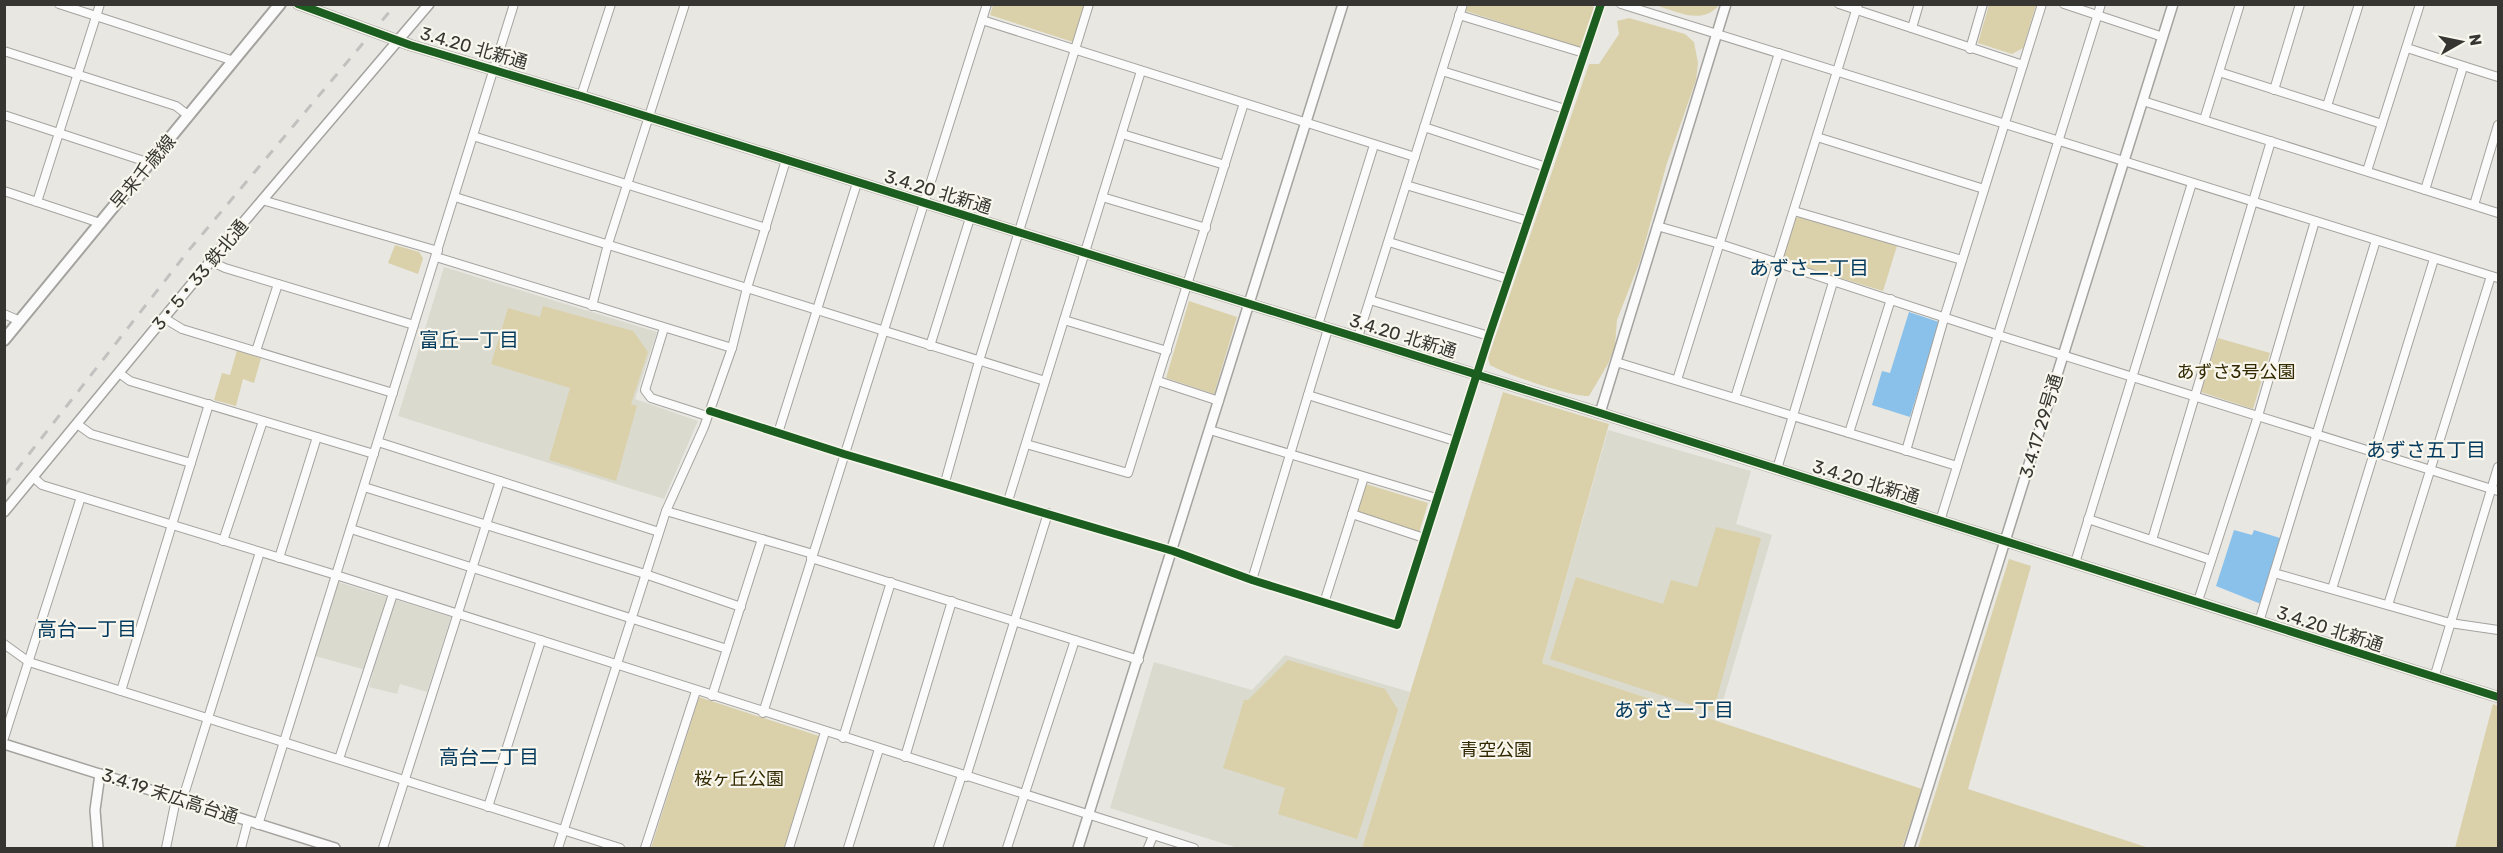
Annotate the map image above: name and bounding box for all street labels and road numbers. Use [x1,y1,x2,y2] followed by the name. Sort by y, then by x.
[418,22,530,74] street label: 3.4.20 北新通
[106,130,180,214] street label: 早来千歳線
[882,165,994,219] street label: 3.4.20 北新通
[147,215,253,335] street label: 3・5・33 鉄北通
[1347,309,1459,363] street label: 3.4.20 北新通
[2015,371,2067,481] street label: 3.4.17 29号通
[1810,455,1922,509] street label: 3.4.20 北新通
[2274,601,2386,657] street label: 3.4.20 北新通
[99,764,241,828] street label: 3.4.19 末広高台通

